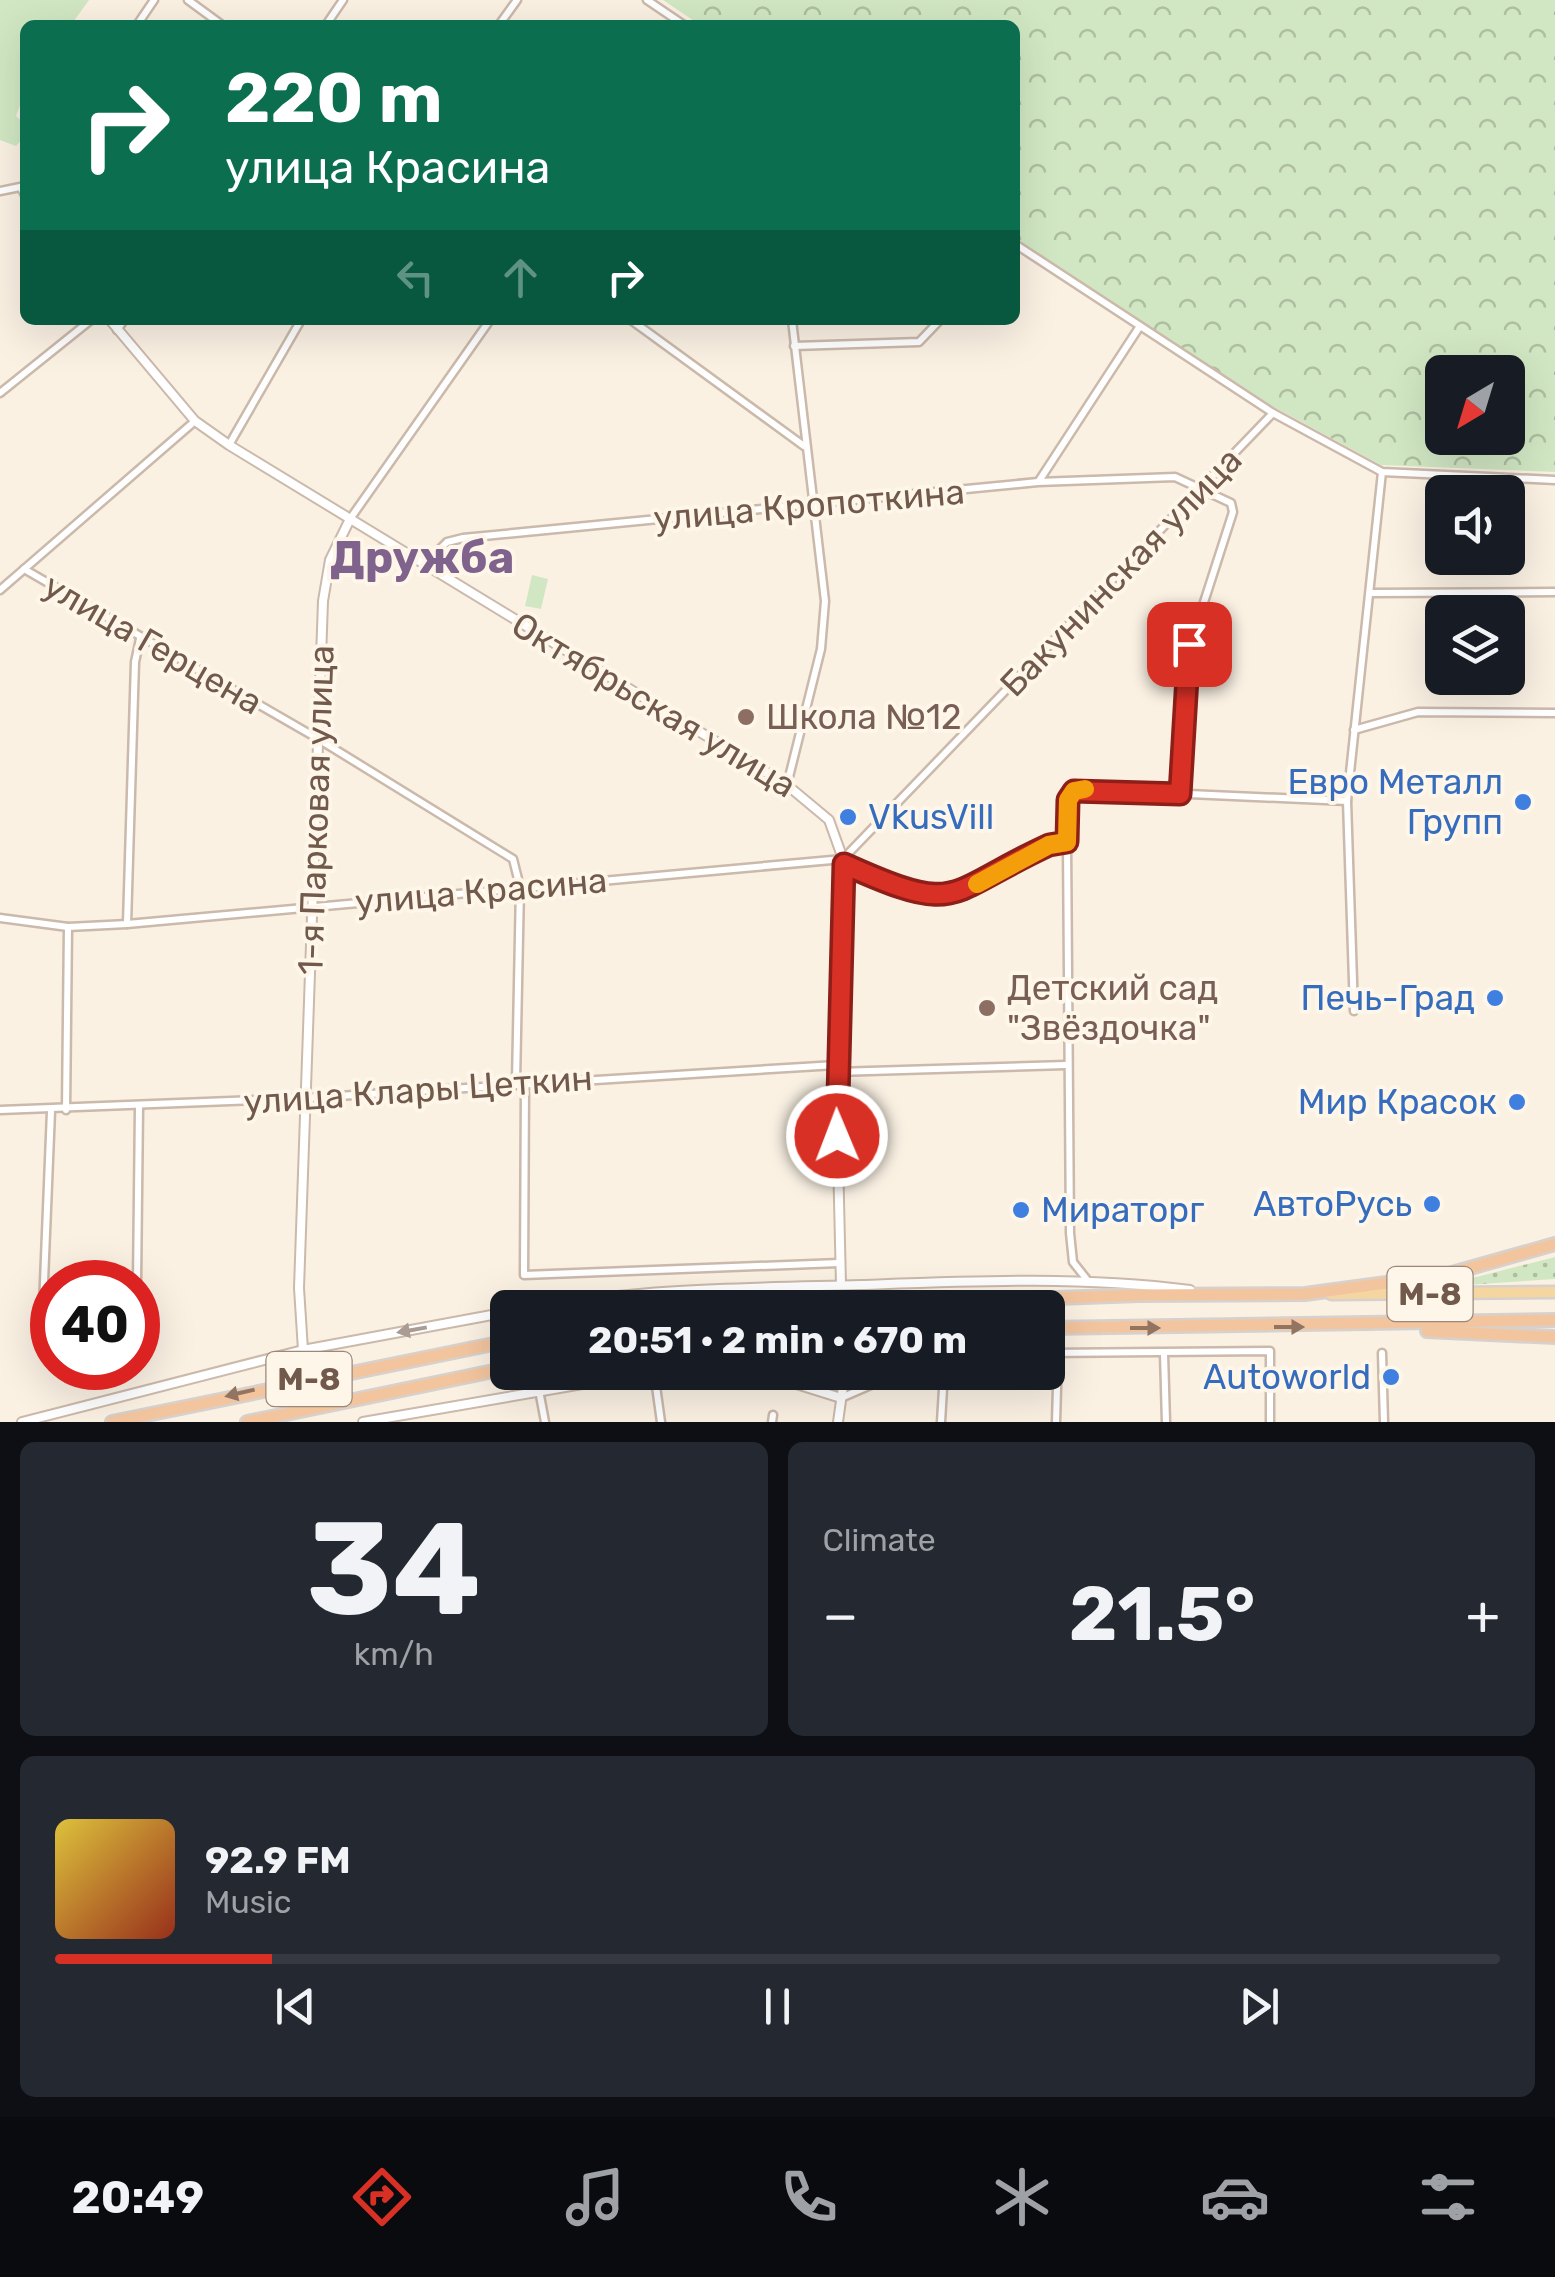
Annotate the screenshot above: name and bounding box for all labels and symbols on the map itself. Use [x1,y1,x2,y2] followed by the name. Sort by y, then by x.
[1425,355,1525,455] north arrow
[992,439,1250,705] street label: Бакунинская улица
[652,470,966,540] street label: улица Кропоткина
[330,531,514,584] district label: Дружба
[36,564,270,724] street label: улица Герцена
[1147,602,1232,687] pin
[504,604,804,806] street label: Октябрьская улица
[289,644,343,976] street label: 1-я Парковая улица
[766,696,961,738] place label: Школа №12
[735,706,757,728] marker: Школа №12
[1287,761,1503,843] place label: Евро Металл Групп
[1512,791,1534,813] marker: Евро Металл Групп
[868,796,994,838] place label: VkusVill
[837,806,859,828] marker: VkusVill
[353,859,609,923] street label: улица Красина
[1007,967,1218,1049] place label: Детский сад "Звёздочка"
[1300,977,1475,1019] place label: Печь-Град
[1484,987,1506,1009] marker: Печь-Град
[976,997,998,1019] marker: Детский сад "Звёздочка"
[242,1057,594,1123] street label: улица Клары Цеткин
[1298,1081,1497,1123] place label: Мир Красок
[785,1084,889,1188] position arrow
[1506,1091,1528,1113] marker: Мир Красок
[1253,1183,1412,1225] place label: АвтоРусь
[1041,1189,1204,1231] place label: Мираторг
[1421,1193,1443,1215] marker: АвтоРусь
[1010,1199,1032,1221] marker: Мираторг
[30,1260,160,1390] speed limit sign: 40
[1388,1267,1472,1321] road number: М-8
[1273,1318,1305,1334] one-way arrow
[1129,1319,1161,1335] one-way arrow
[395,1323,427,1338] one-way arrow
[266,1352,352,1406] road number: М-8
[1203,1356,1371,1398] place label: Autoworld
[1380,1366,1402,1388] marker: Autoworld
[224,1386,255,1401] one-way arrow

